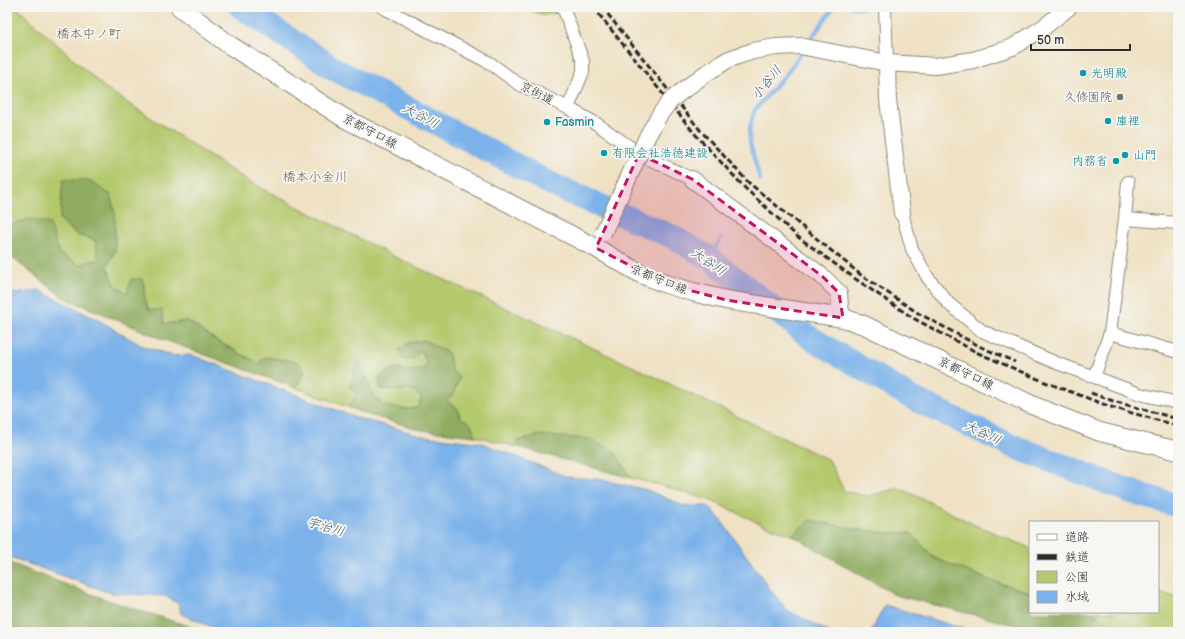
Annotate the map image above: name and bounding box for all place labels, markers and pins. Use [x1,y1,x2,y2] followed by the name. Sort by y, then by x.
[1091,66,1127,81] place label: 光明殿
[1078,68,1088,78] marker: 光明殿
[1064,90,1112,105] place label: 久修園院
[1115,92,1125,102] marker: 久修園院
[1116,114,1140,129] place label: 庫裡
[555,115,594,130] place label: Fasmin
[1103,116,1113,126] marker: 庫裡
[542,117,552,127] marker: Fasmin
[612,146,708,161] place label: 有限会社浩徳建設
[599,148,609,158] marker: 有限会社浩徳建設
[1133,148,1157,163] place label: 山門
[1120,150,1130,160] marker: 山門
[1072,154,1108,169] place label: 内務省
[1111,156,1121,166] marker: 内務省

